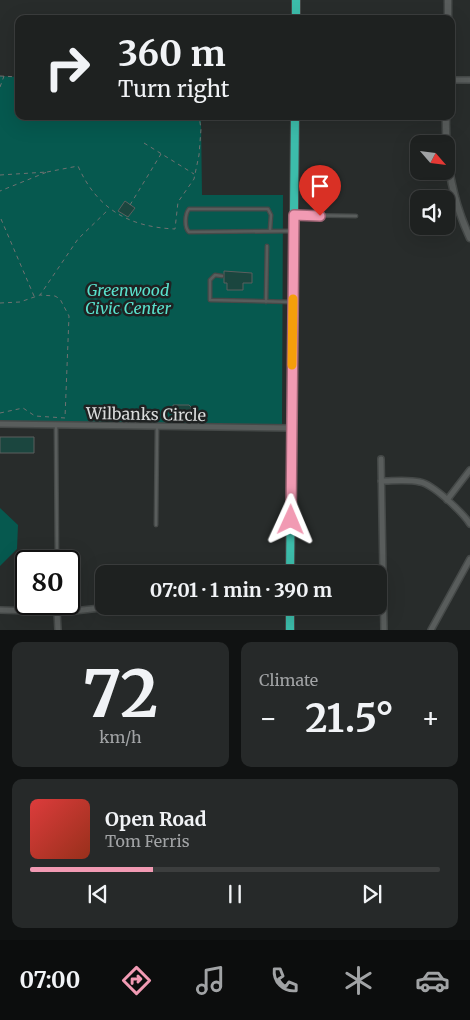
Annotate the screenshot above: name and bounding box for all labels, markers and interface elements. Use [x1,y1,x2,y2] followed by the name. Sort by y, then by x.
[118,32,226,76] text: 360 m
[35,35,100,100] icon: right
[118,75,229,103] text: Turn right
[410,135,455,180] north arrow
[410,135,455,235] map controls
[299,165,341,216] pin
[306,172,334,200] icon: arrive
[410,190,455,235] button: sound
[85,280,172,318] park label: Greenwood Civic Center
[85,403,206,425] street label: Wilbanks Circle
[264,493,316,545] position arrow
[15,550,80,615] speed limit sign: 80
[150,578,332,602] text: 07:01 · 1 min · 390 m
[82,653,159,735] text: 72
[259,670,318,690] text: Climate
[305,695,394,742] text: 21.5°
[259,700,278,736] text: −
[421,700,440,736] text: +
[99,727,142,747] text: km/h
[105,807,207,831] text: Open Road
[105,831,190,851] text: Tom Ferris
[84,880,112,908] icon: previous
[221,880,249,908] icon: pause
[358,880,386,908] icon: next
[119,963,154,998] icon: directions
[193,963,228,998] icon: music
[267,963,302,998] icon: phone
[341,963,376,998] icon: climate
[415,963,450,998] icon: car
[20,966,80,994] text: 07:00

